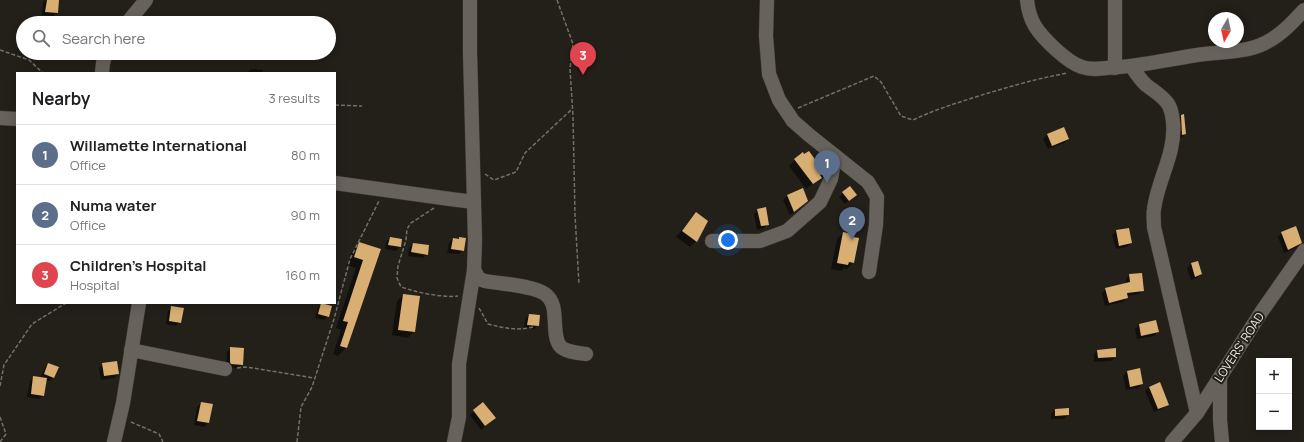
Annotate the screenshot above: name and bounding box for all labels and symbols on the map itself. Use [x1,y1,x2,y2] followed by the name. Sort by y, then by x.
[1208,12,1244,48] north arrow
[570,42,596,75] pin: 3
[814,150,840,183] pin: 1
[839,207,865,240] pin: 2
[718,230,738,250] your location
[1210,309,1268,385] street label: LOVERS' ROAD

